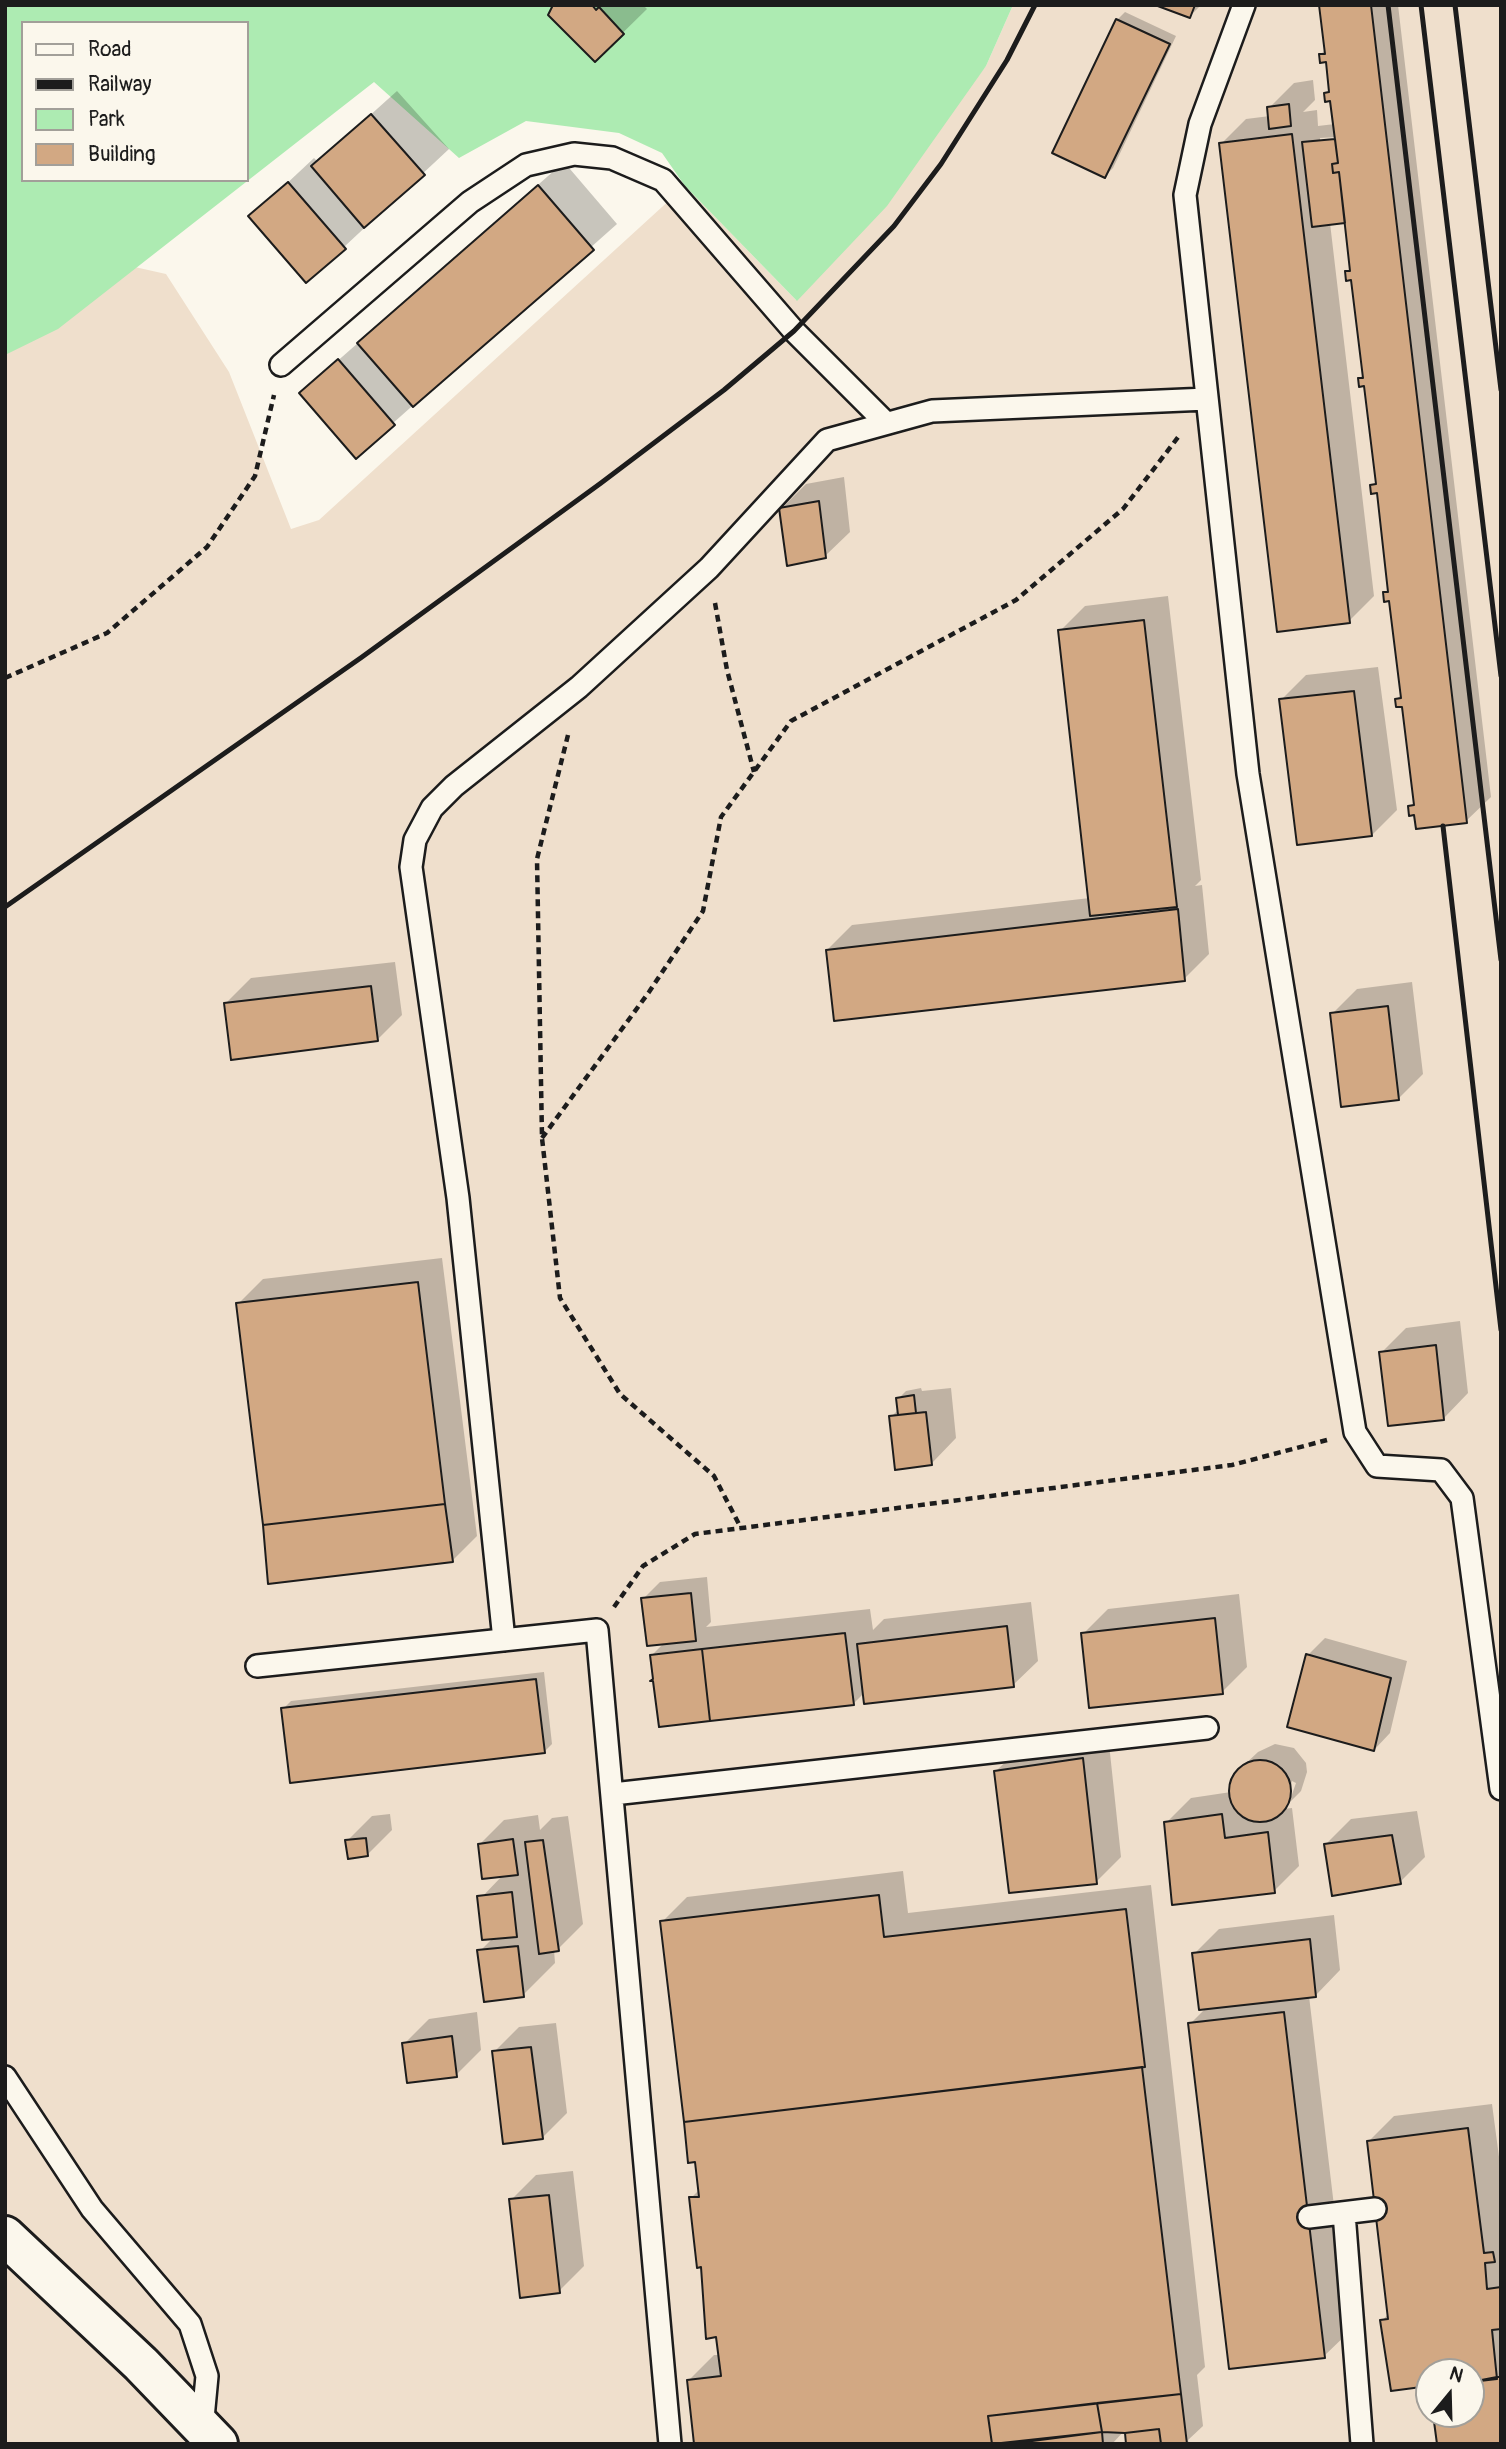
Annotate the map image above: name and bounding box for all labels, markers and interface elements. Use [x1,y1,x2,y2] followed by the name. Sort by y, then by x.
[21,21,248,182] legend
[88,36,132,63] text: Road
[88,71,152,98] text: Railway
[88,106,125,133] text: Park
[88,141,155,168] text: Building
[1415,2358,1485,2428] north arrow
[1446,2362,1466,2388] text: N

